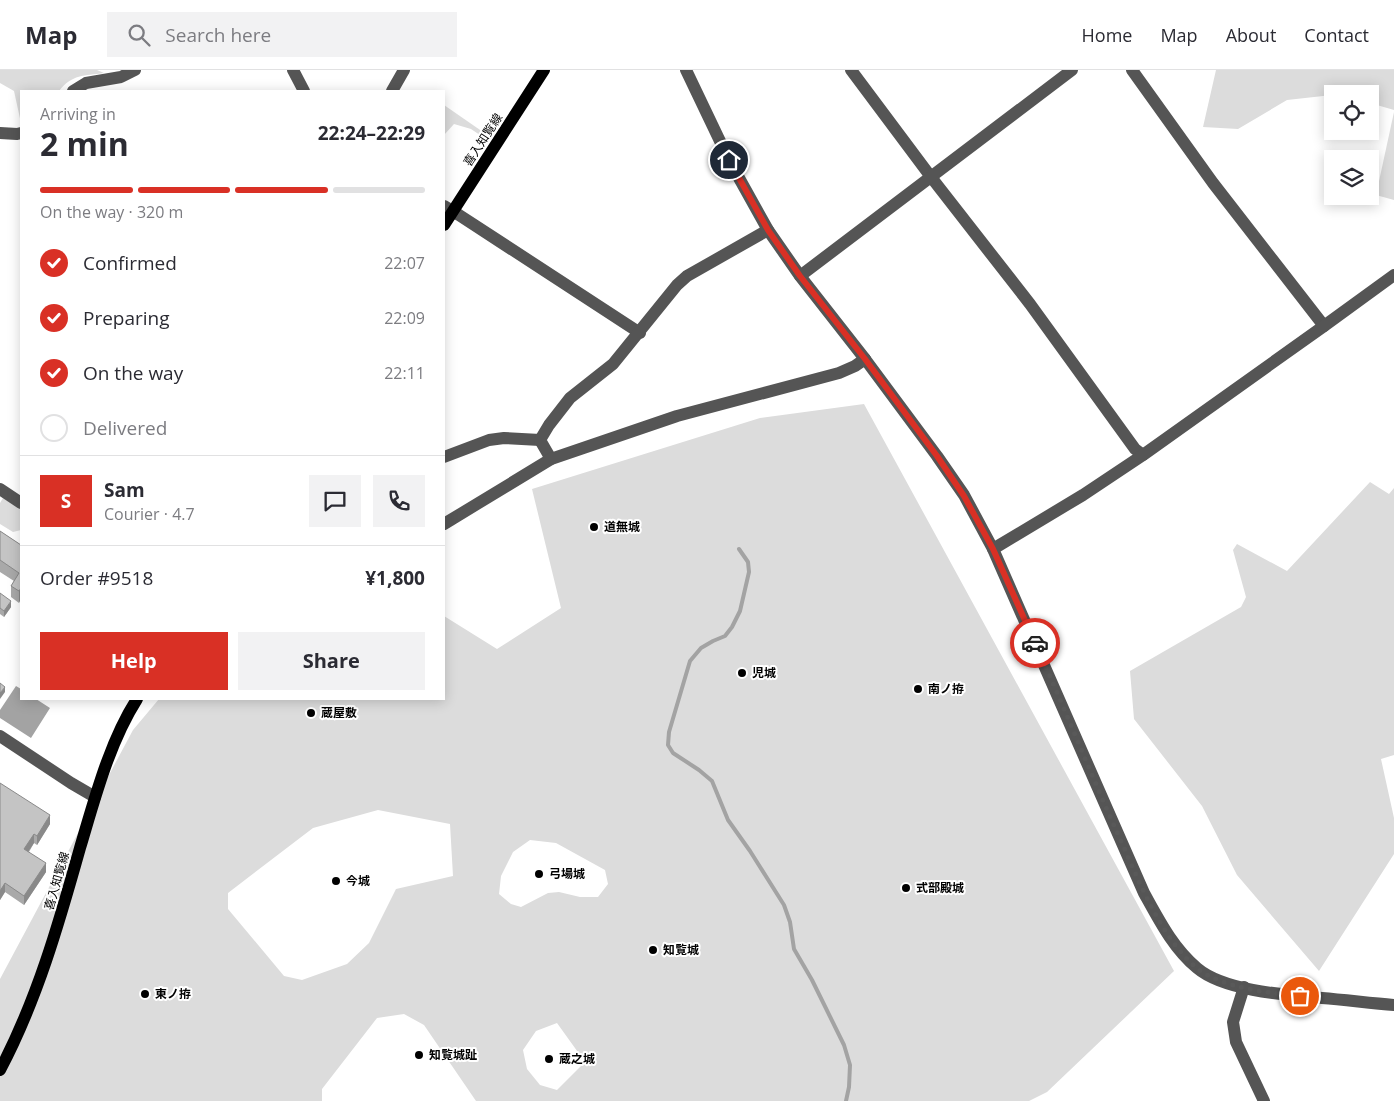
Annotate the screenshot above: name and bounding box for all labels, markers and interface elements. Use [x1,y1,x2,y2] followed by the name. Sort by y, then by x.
[107,12,457,57] search box
[25,18,77,51] text: Map
[125,21,153,49] icon: search
[165,22,271,48] text: Search here
[1082,23,1132,47] text: Home
[1160,23,1198,47] text: Map
[1226,23,1276,47] text: About
[1304,23,1369,47] text: Contact
[1324,85,1379,205] map controls
[1324,85,1379,140] button: locate
[40,103,116,125] text: Arriving in
[459,110,506,170] street label: 喜入知覧線
[318,120,425,146] text: 22:24–22:29
[40,122,129,165] text: 2 min
[708,139,750,181] pin
[715,146,743,174] icon: home
[1324,150,1379,205] button: layers
[40,201,183,223] text: On the way · 320 m
[40,249,68,277] icon: check
[83,250,177,276] text: Confirmed
[384,252,425,274] text: 22:07
[40,304,68,332] icon: check
[83,305,170,331] text: Preparing
[384,307,425,329] text: 22:09
[40,359,68,387] icon: check
[83,360,183,386] text: On the way
[384,362,425,384] text: 22:11
[83,415,167,441] text: Delivered
[309,475,361,527] button: chat
[373,475,425,527] button: phone
[104,477,145,503] text: Sam
[61,488,71,514] text: S
[104,503,195,525] text: Courier · 4.7
[604,518,640,535] place label: 道無城
[588,521,600,533] marker: 道無城
[40,565,153,591] text: Order #9518
[365,565,425,591] text: ¥1,800
[1010,618,1060,668] courier
[1021,629,1049,657] icon: car
[40,632,228,690] button: Help
[238,632,425,690] button: Share
[752,664,776,681] place label: 児城
[736,667,748,679] marker: 児城
[928,680,964,697] place label: 南ノ拵
[912,683,924,695] marker: 南ノ拵
[321,704,357,721] place label: 蔵屋敷
[305,707,317,719] marker: 蔵屋敷
[40,850,73,912] street label: 喜入知覧線
[549,865,585,882] place label: 弓場城
[533,868,545,880] marker: 弓場城
[346,872,370,889] place label: 今城
[330,875,342,887] marker: 今城
[916,879,964,896] place label: 式部殿城
[900,882,912,894] marker: 式部殿城
[663,941,699,958] place label: 知覧城
[647,944,659,956] marker: 知覧城
[1279,975,1321,1017] pin
[1286,982,1314,1010] icon: bag
[155,985,191,1002] place label: 東ノ拵
[139,988,151,1000] marker: 東ノ拵
[429,1046,477,1063] place label: 知覧城趾
[413,1049,425,1061] marker: 知覧城趾
[559,1050,595,1067] place label: 蔵之城
[543,1053,555,1065] marker: 蔵之城

